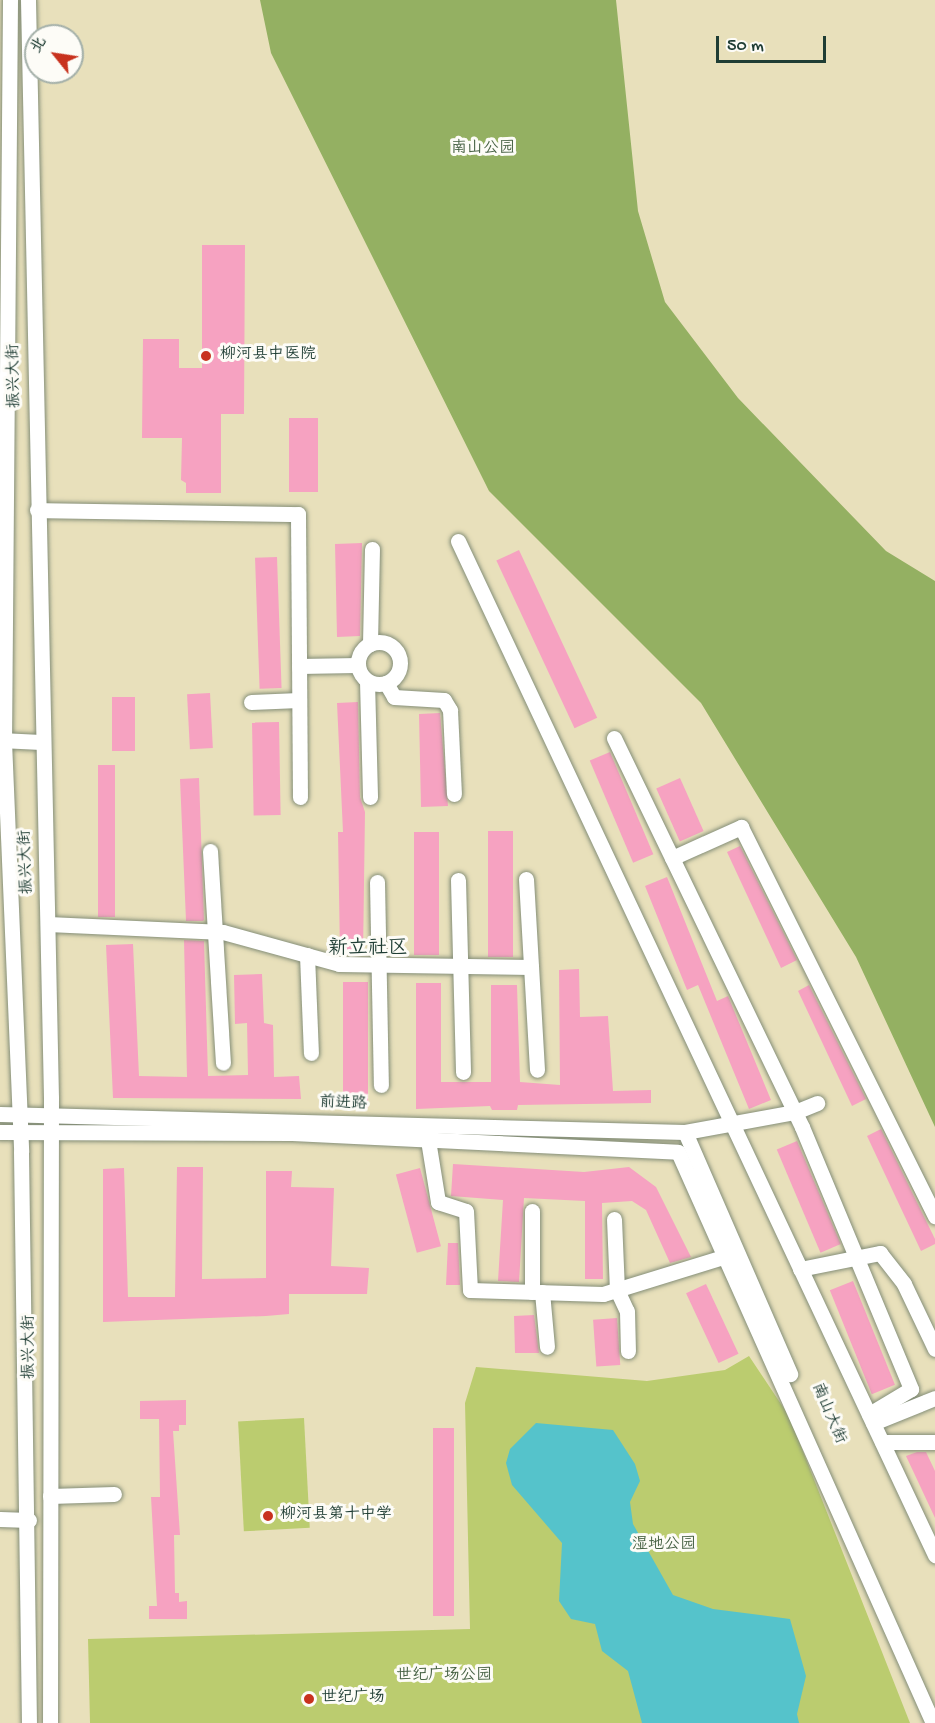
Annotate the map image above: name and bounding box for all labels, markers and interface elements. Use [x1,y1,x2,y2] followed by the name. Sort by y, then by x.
[24,24,84,84] north arrow
[719,24,828,62] scale bar
[27,34,52,57] text: 北
[727,36,764,57] text: 50 m
[451,140,515,160] park label: 南山公园
[6,344,26,408] street label: 振兴大街
[220,346,316,366] place label: 柳河县中医院
[197,347,215,365] marker: 柳河县中医院
[17,830,39,894] street label: 振兴大街
[328,937,408,961] district label: 新立社区
[319,1095,367,1115] street label: 前进路
[21,1315,41,1379] street label: 振兴大街
[806,1381,848,1447] street label: 南山大街
[280,1506,392,1526] place label: 柳河县第十中学
[261,1509,275,1523] marker: 柳河县第十中学
[632,1536,696,1556] park label: 湿地公园
[396,1667,492,1687] park label: 世纪广场公园
[321,1689,385,1709] place label: 世纪广场
[302,1692,316,1706] marker: 世纪广场

